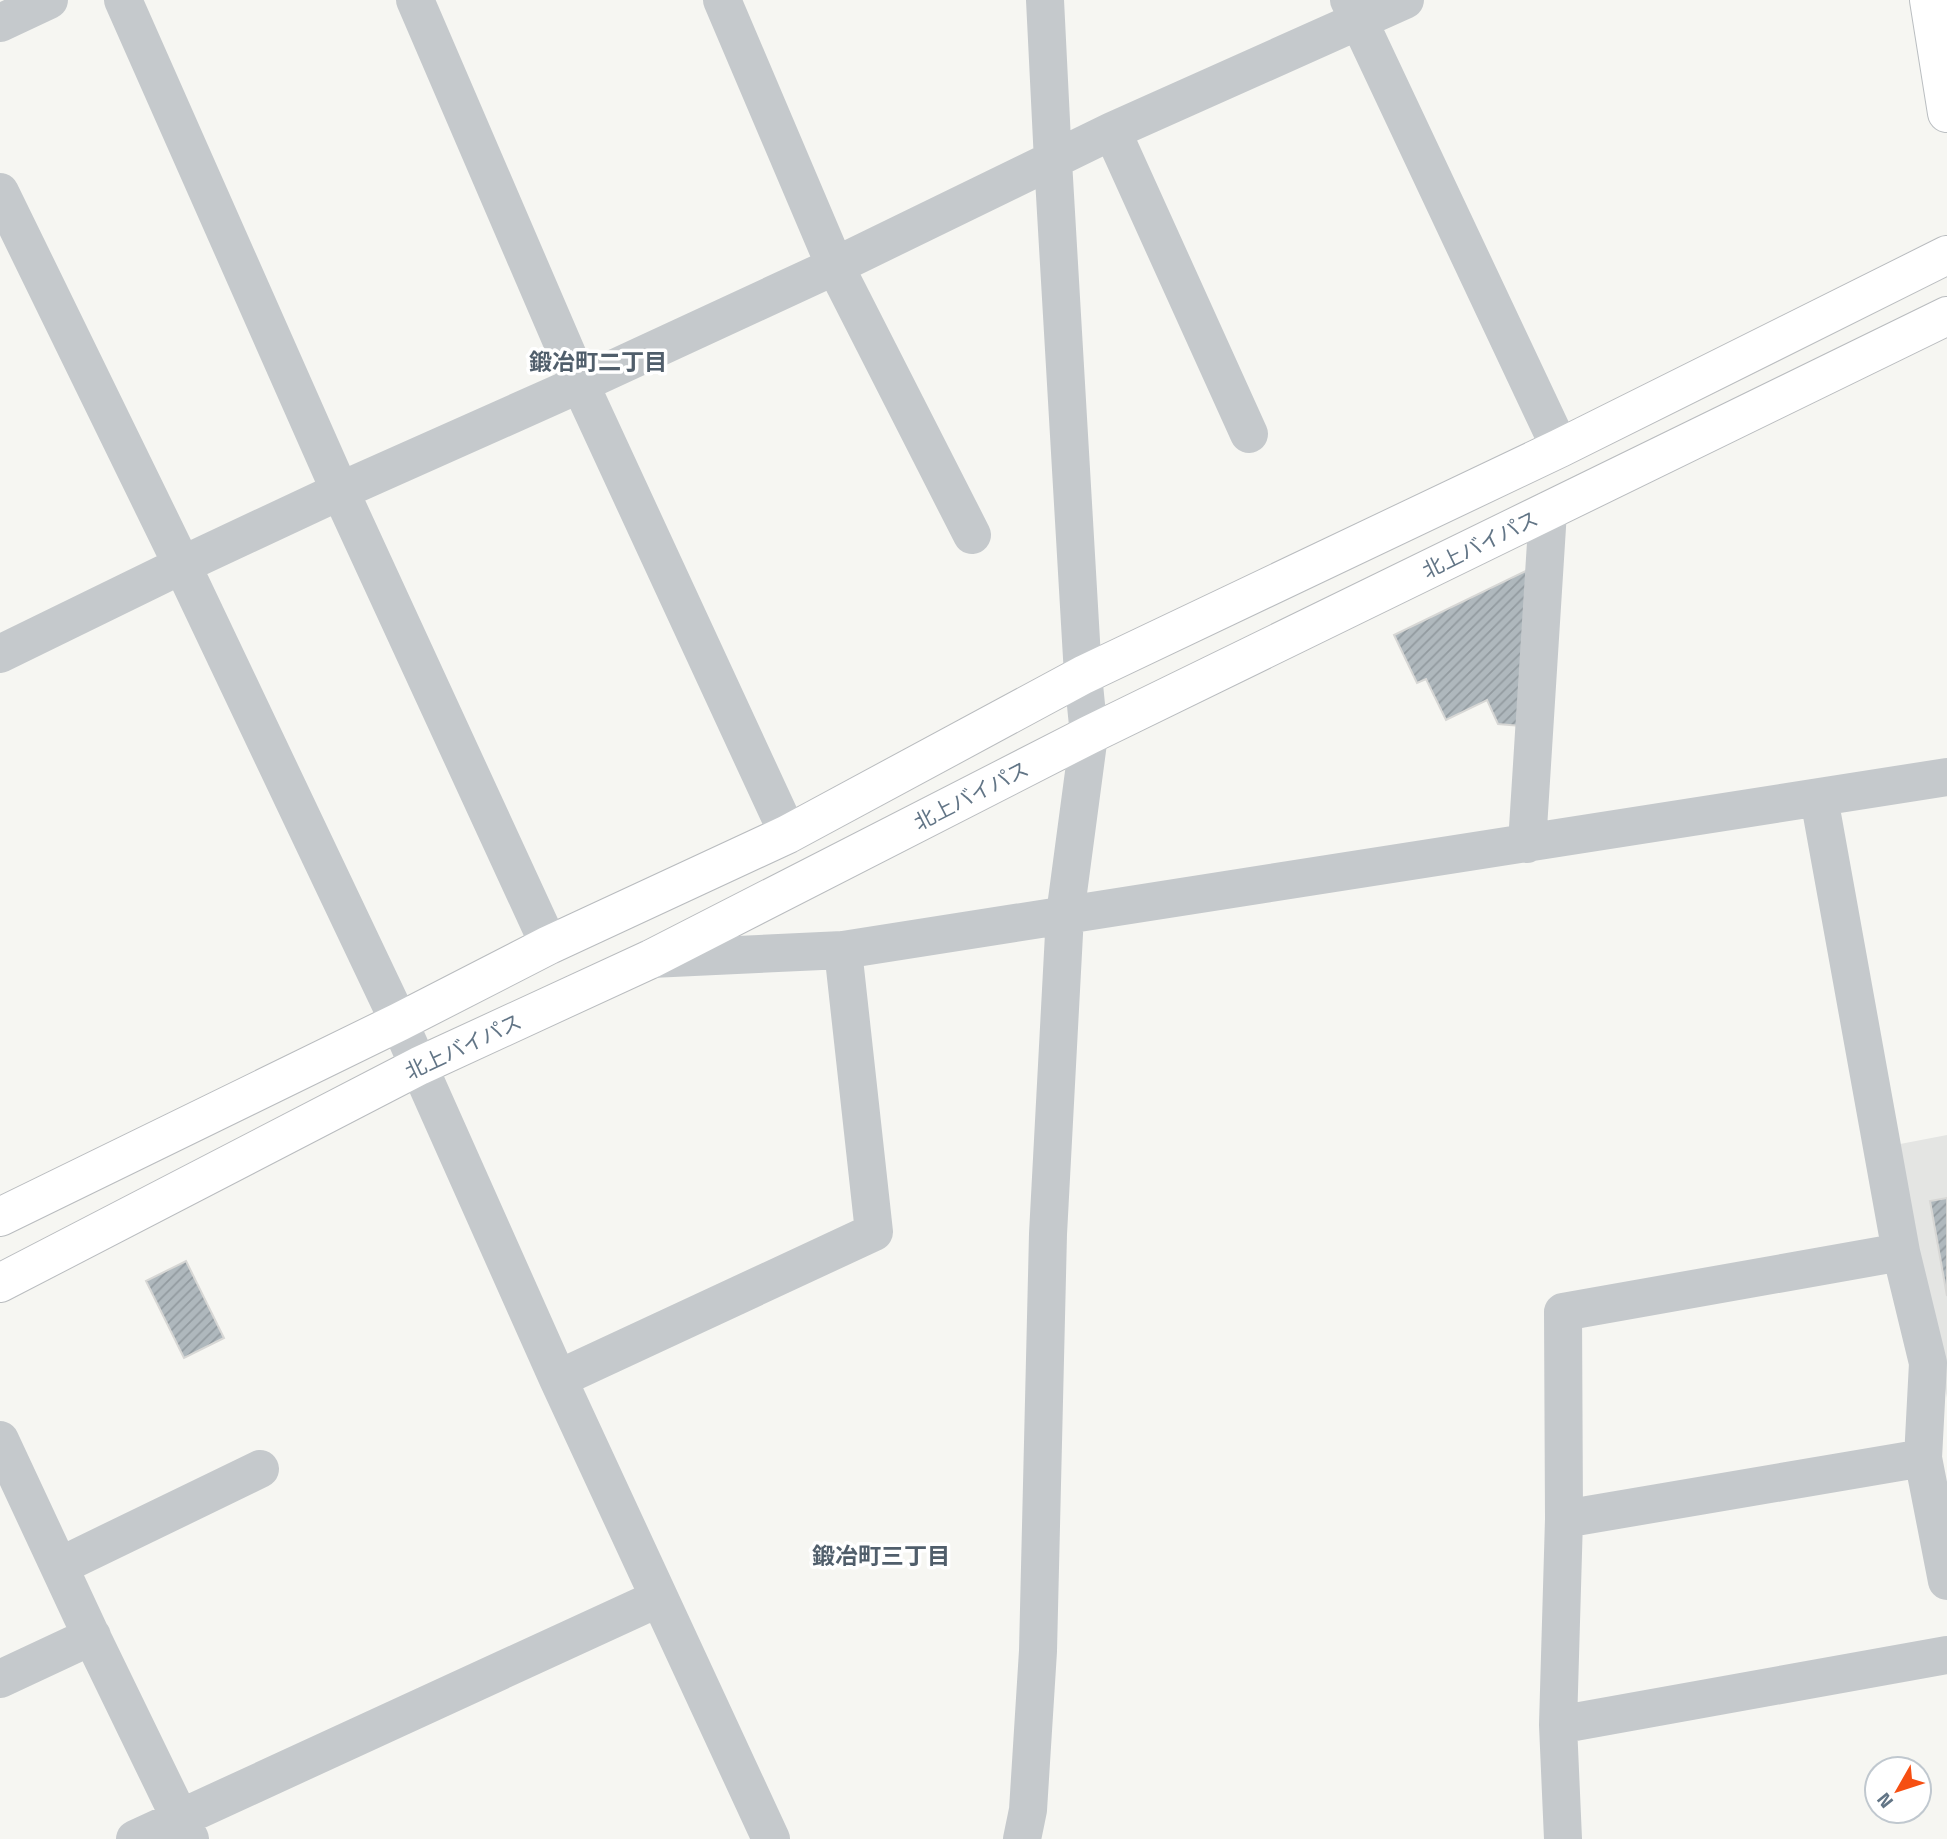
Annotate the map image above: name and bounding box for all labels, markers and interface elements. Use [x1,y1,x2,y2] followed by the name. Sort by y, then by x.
[529,344,667,379] district label: 鍛冶町二丁目
[1417,502,1543,586] street label: 北上バイパス
[908,752,1034,838] street label: 北上バイパス
[399,1005,527,1087] street label: 北上バイパス
[812,1538,950,1573] district label: 鍛冶町三丁目
[1863,1755,1933,1825] north arrow
[1869,1787,1900,1815] text: N

